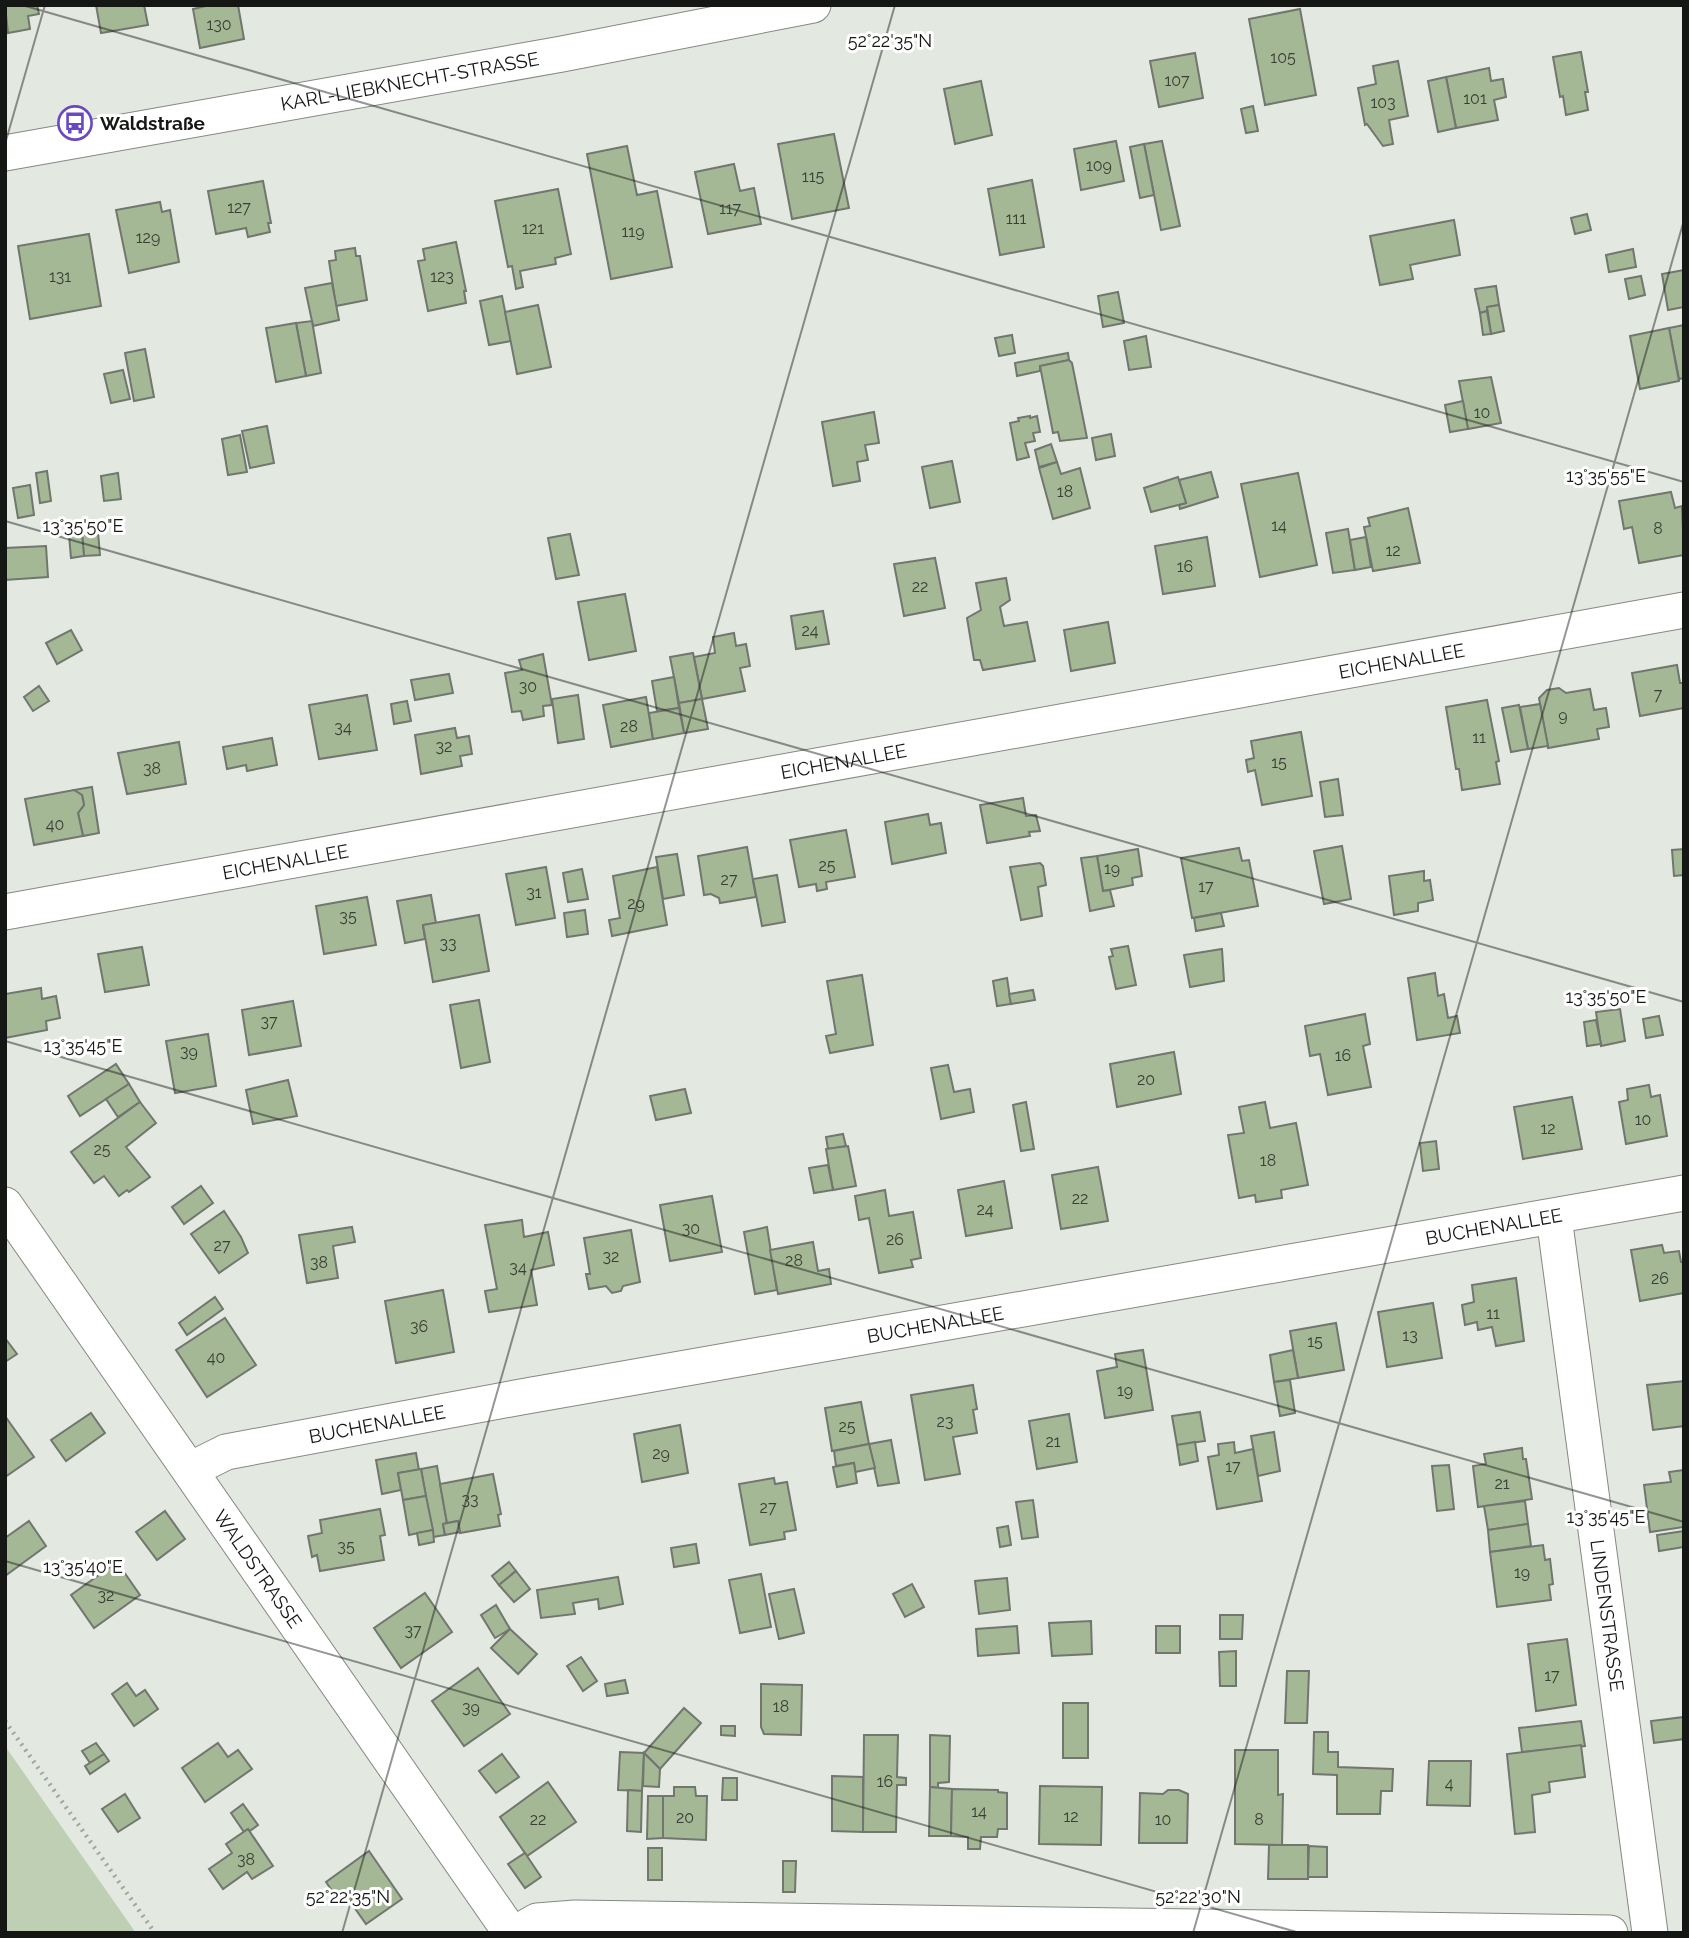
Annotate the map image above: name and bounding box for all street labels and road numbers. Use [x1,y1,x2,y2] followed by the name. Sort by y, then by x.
[279,47,540,115] street label: KARL-LIEBKNECHT-STRASSE
[1337,639,1466,683] street label: EICHENALLEE
[779,739,908,783] street label: EICHENALLEE
[221,839,350,884] street label: EICHENALLEE
[1424,1204,1564,1249] street label: BUCHENALLEE
[865,1302,1005,1347] street label: BUCHENALLEE
[307,1400,447,1447] street label: BUCHENALLEE
[209,1505,307,1632] street label: WALDSTRASSE
[1586,1538,1628,1693] street label: LINDENSTRASSE

